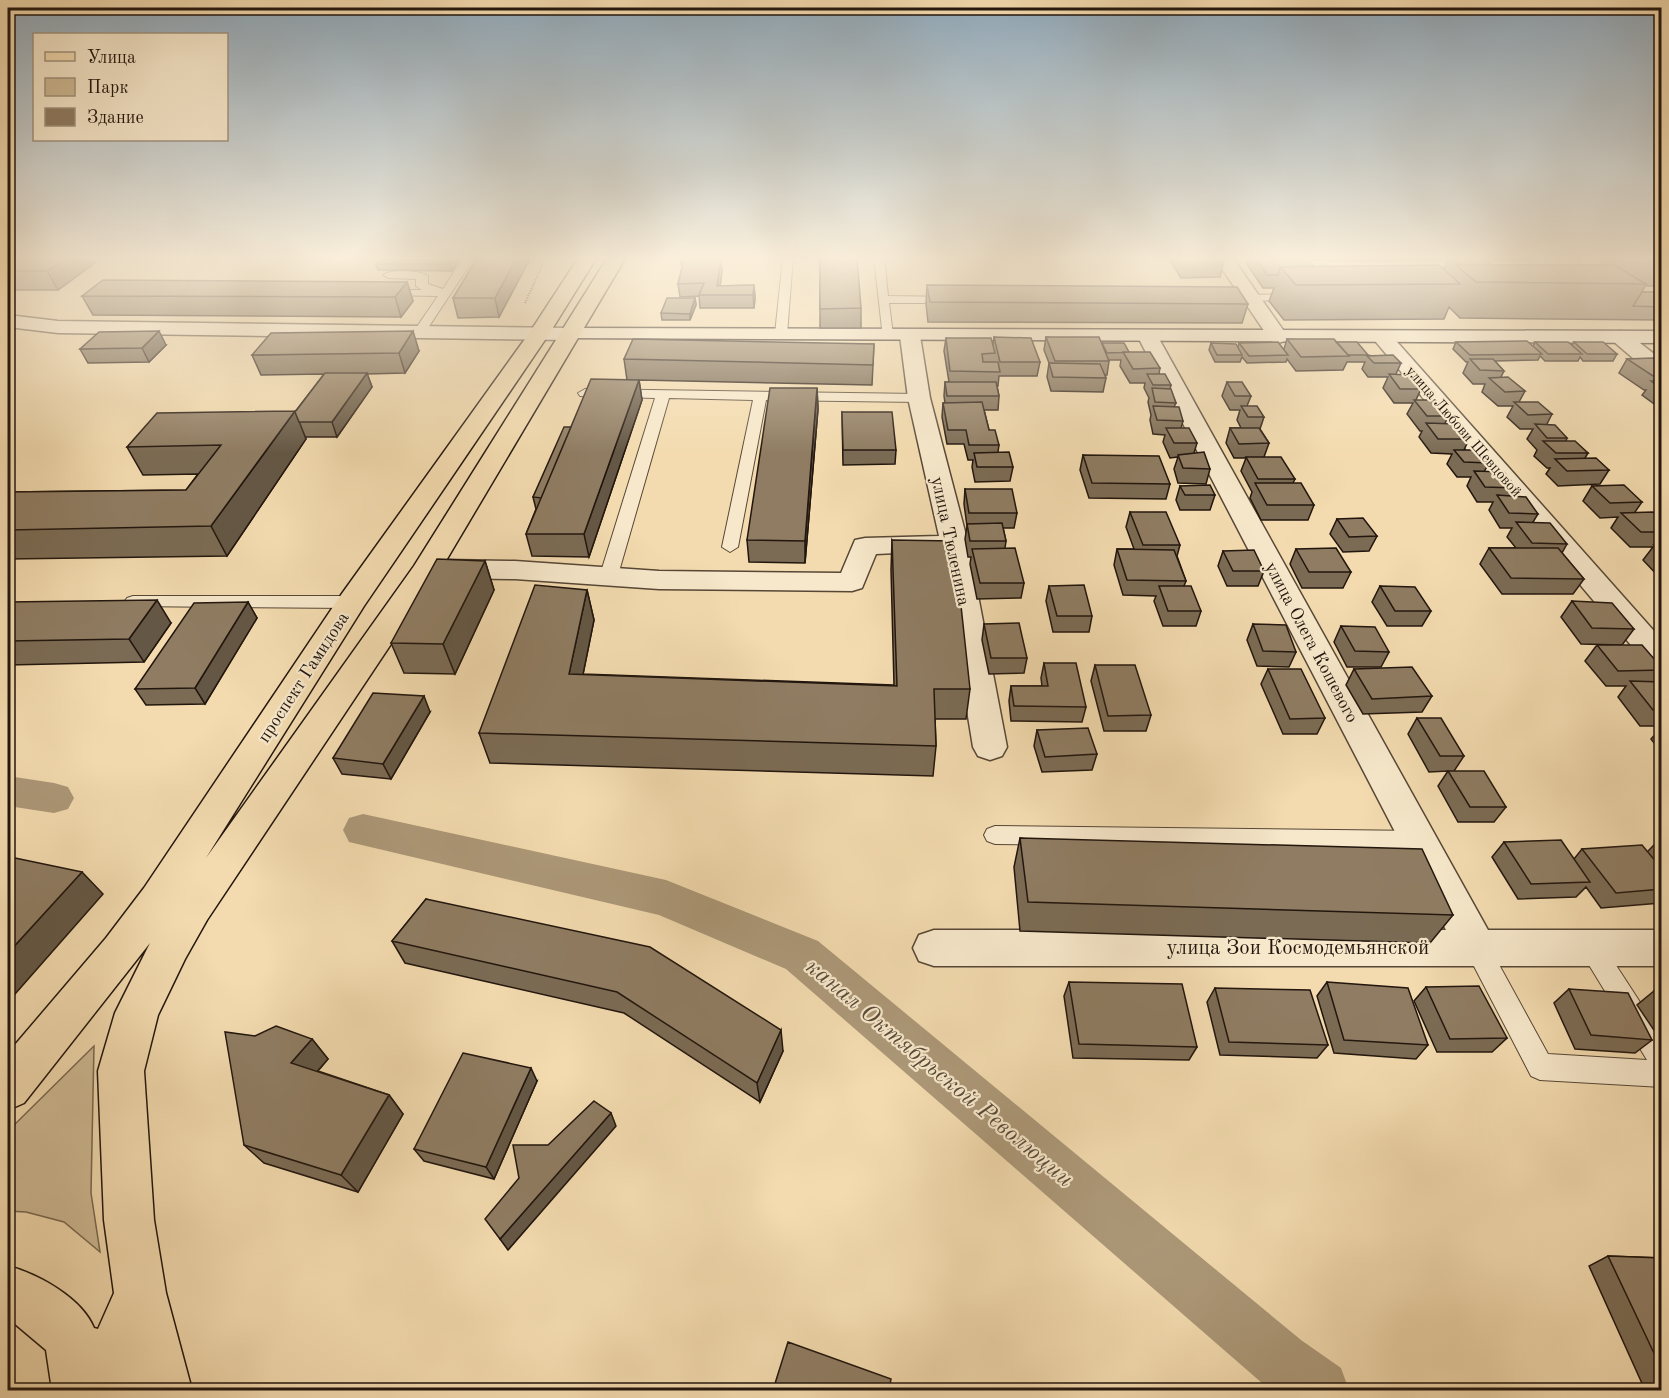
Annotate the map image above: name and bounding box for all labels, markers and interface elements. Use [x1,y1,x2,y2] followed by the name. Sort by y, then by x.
[33,33,228,141] legend
[87,49,136,67] text: Улица
[87,79,128,97] text: Парк
[87,109,144,127] text: Здание
[1402,364,1523,500] street label: улица Любови Шевцовой
[928,475,973,608] street label: улица Тюленина
[1261,559,1361,726] street label: улица Олега Кошевого
[255,609,353,746] street label: проспект Гамидова
[1167,938,1429,959] street label: улица Зои Космодемьянской
[800,955,1077,1193] water label: канал Октябрьской Революции

